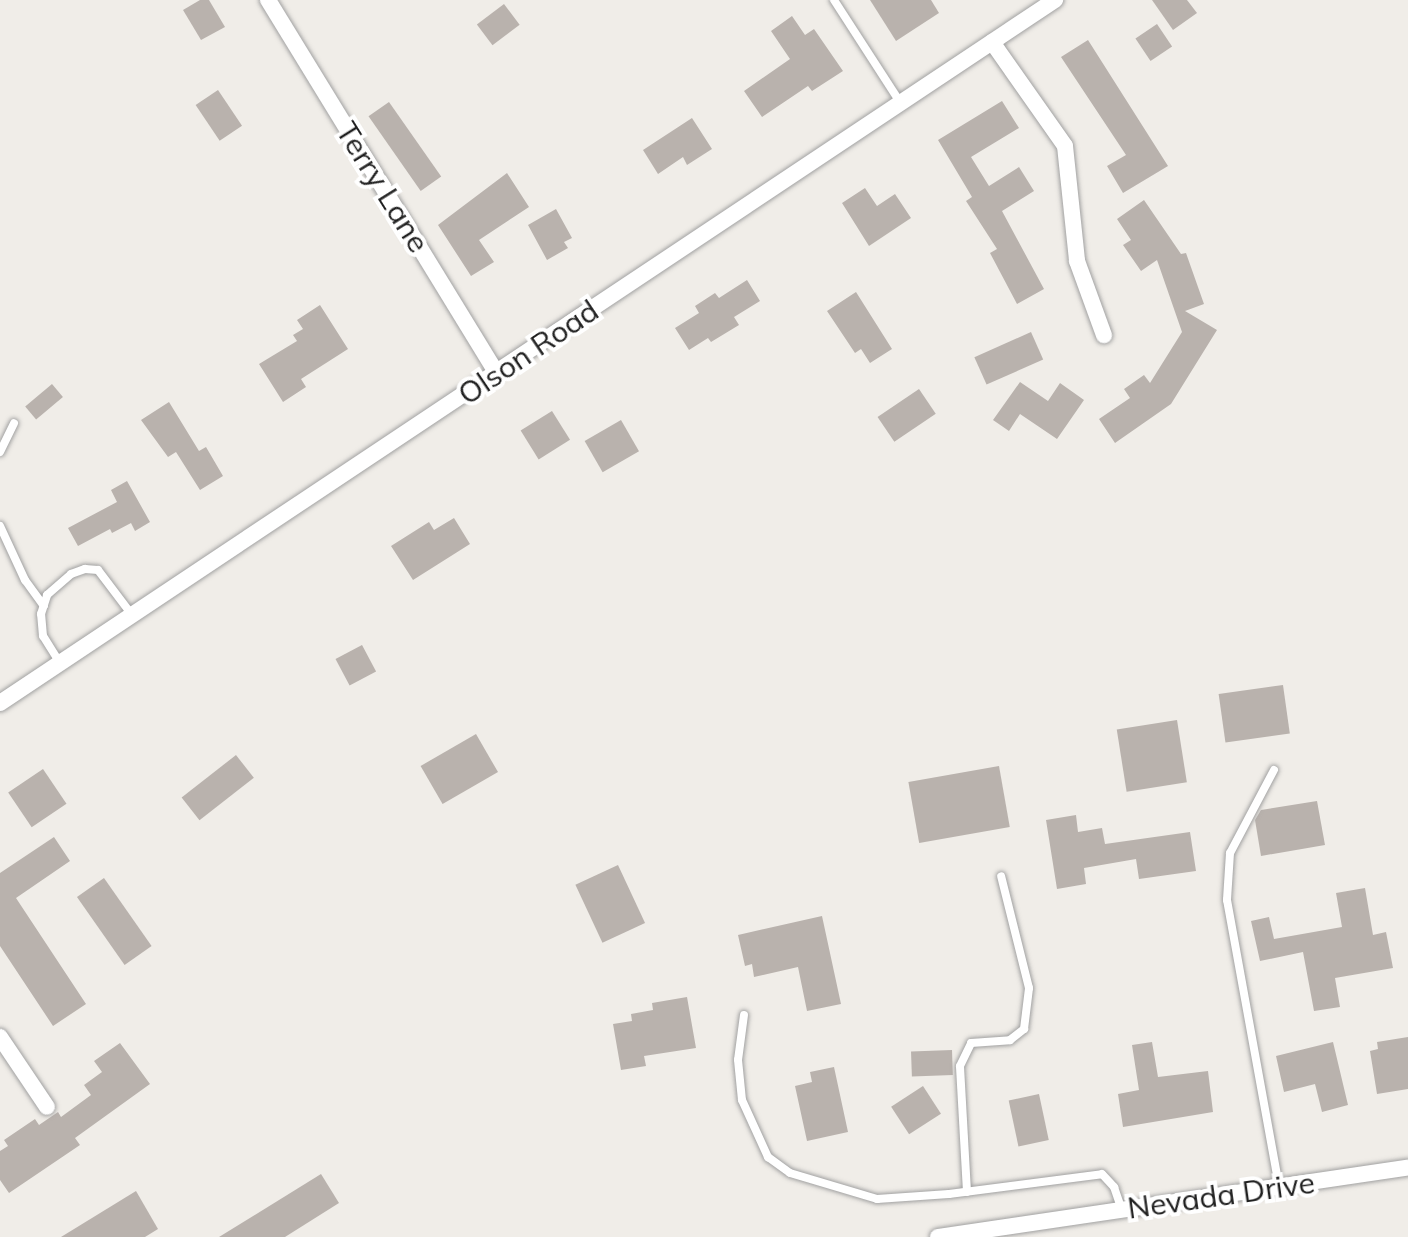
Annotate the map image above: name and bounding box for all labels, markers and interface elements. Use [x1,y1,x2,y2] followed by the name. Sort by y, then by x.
[329,115,437,259] street label: Terry Lane
[451,292,605,412] street label: Olson Road
[1125,1164,1317,1226] street label: Nevada Drive

